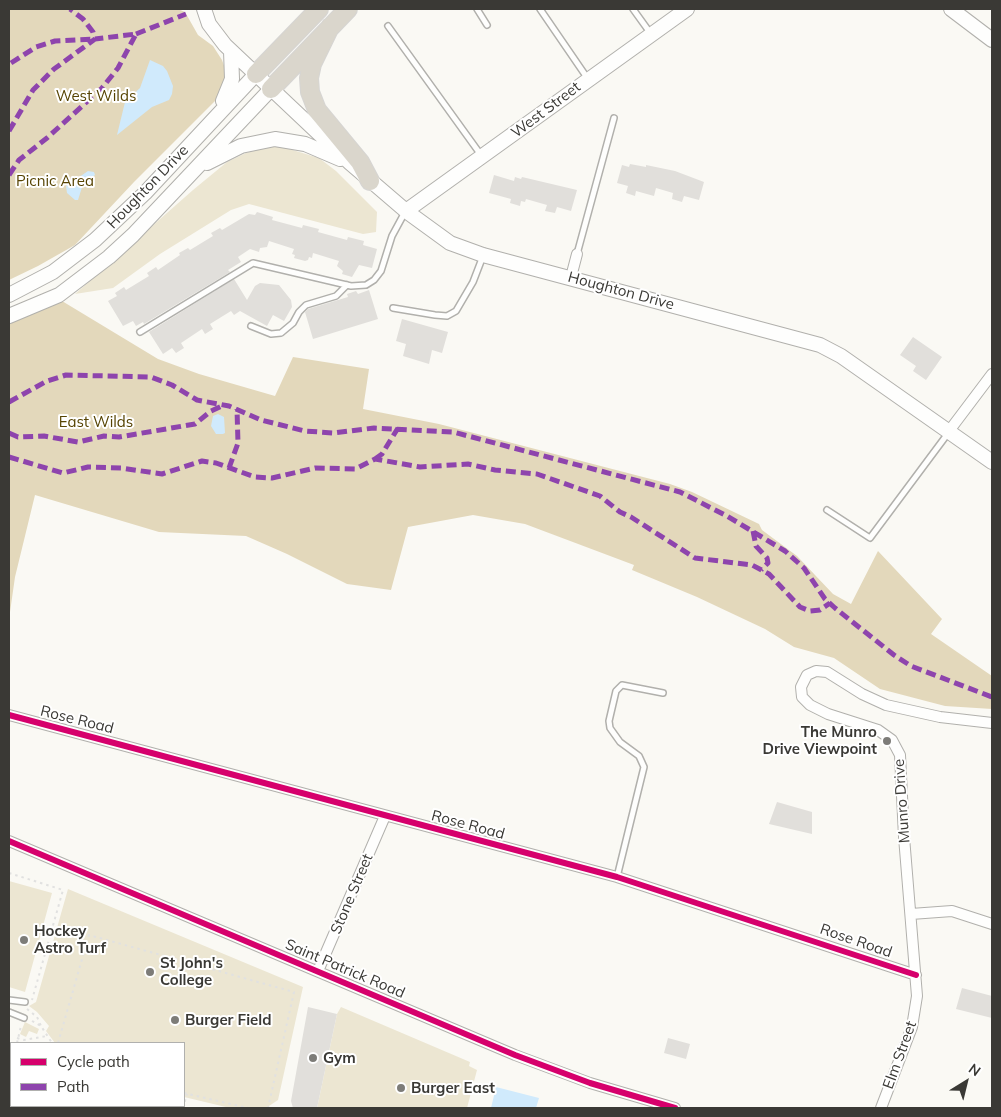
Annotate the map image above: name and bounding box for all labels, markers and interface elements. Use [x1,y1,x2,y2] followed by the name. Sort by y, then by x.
[508,78,584,142] street label: West Street
[56,87,136,105] park label: West Wilds
[104,141,192,233] street label: Houghton Drive
[16,172,94,190] park label: Picnic Area
[566,268,676,314] street label: Houghton Drive
[59,413,133,431] park label: East Wilds
[38,702,116,738] street label: Rose Road
[763,723,877,758] place label: The Munro Drive Viewpoint
[881,735,893,747] marker: The Munro Drive Viewpoint
[890,758,914,844] street label: Munro Drive
[429,807,507,843] street label: Rose Road
[327,851,377,937] street label: Stone Street
[818,920,894,962] street label: Rose Road
[34,922,106,957] place label: Hockey Astro Turf
[18,934,30,946] marker: Hockey Astro Turf
[282,936,408,1002] street label: Saint Patrick Road
[160,954,223,989] place label: St John's College
[144,966,156,978] marker: St John's College
[185,1011,272,1029] place label: Burger Field
[169,1014,181,1026] marker: Burger Field
[879,1019,921,1091] street label: Elm Street
[10,1042,185,1107] legend
[323,1049,356,1067] place label: Gym
[57,1052,130,1071] text: Cycle path
[307,1052,319,1064] marker: Gym
[941,1057,991,1107] north arrow
[965,1059,984,1080] text: N
[57,1077,89,1096] text: Path
[411,1079,495,1097] place label: Burger East
[395,1082,407,1094] marker: Burger East

